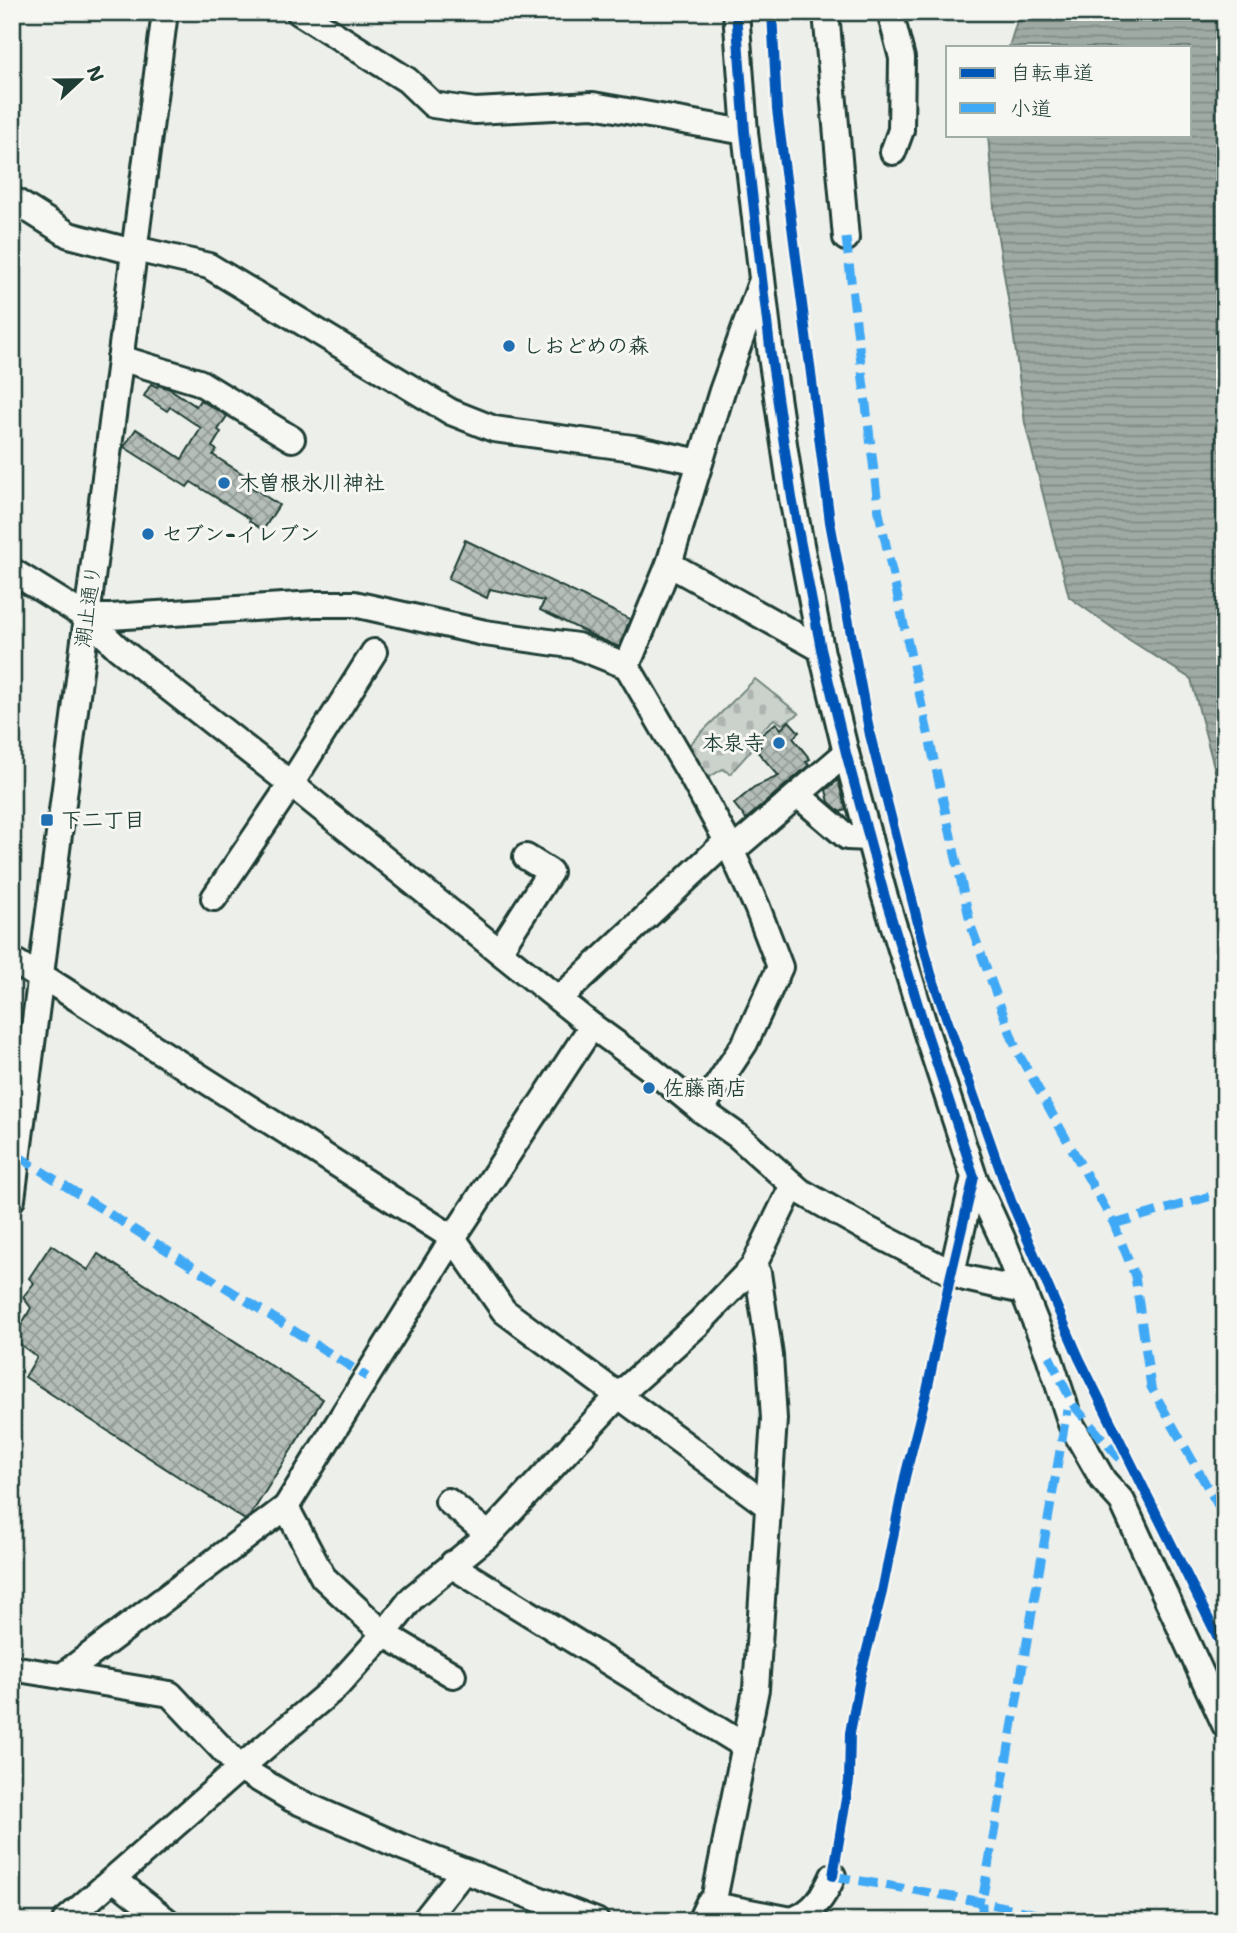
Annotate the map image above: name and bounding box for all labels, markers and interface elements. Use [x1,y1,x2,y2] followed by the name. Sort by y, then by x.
[46,46,116,116] north arrow
[946,46,1192,136] legend
[1010,59,1094,87] text: 自転車道
[81,62,110,85] text: N
[1010,95,1052,123] text: 小道
[523,332,649,360] place label: しおどめの森
[501,338,517,354] marker: しおどめの森
[238,469,385,497] place label: 木曽根氷川神社
[216,475,232,491] marker: 木曽根氷川神社
[162,520,320,548] place label: セブン-イレブン
[140,526,156,542] marker: セブン-イレブン
[68,562,108,650] street label: 潮止通り
[702,729,765,757] place label: 本泉寺
[771,735,787,751] marker: 本泉寺
[61,806,145,834] place label: 下二丁目
[39,812,55,828] marker: 下二丁目
[663,1074,747,1102] place label: 佐藤商店
[641,1080,657,1096] marker: 佐藤商店

